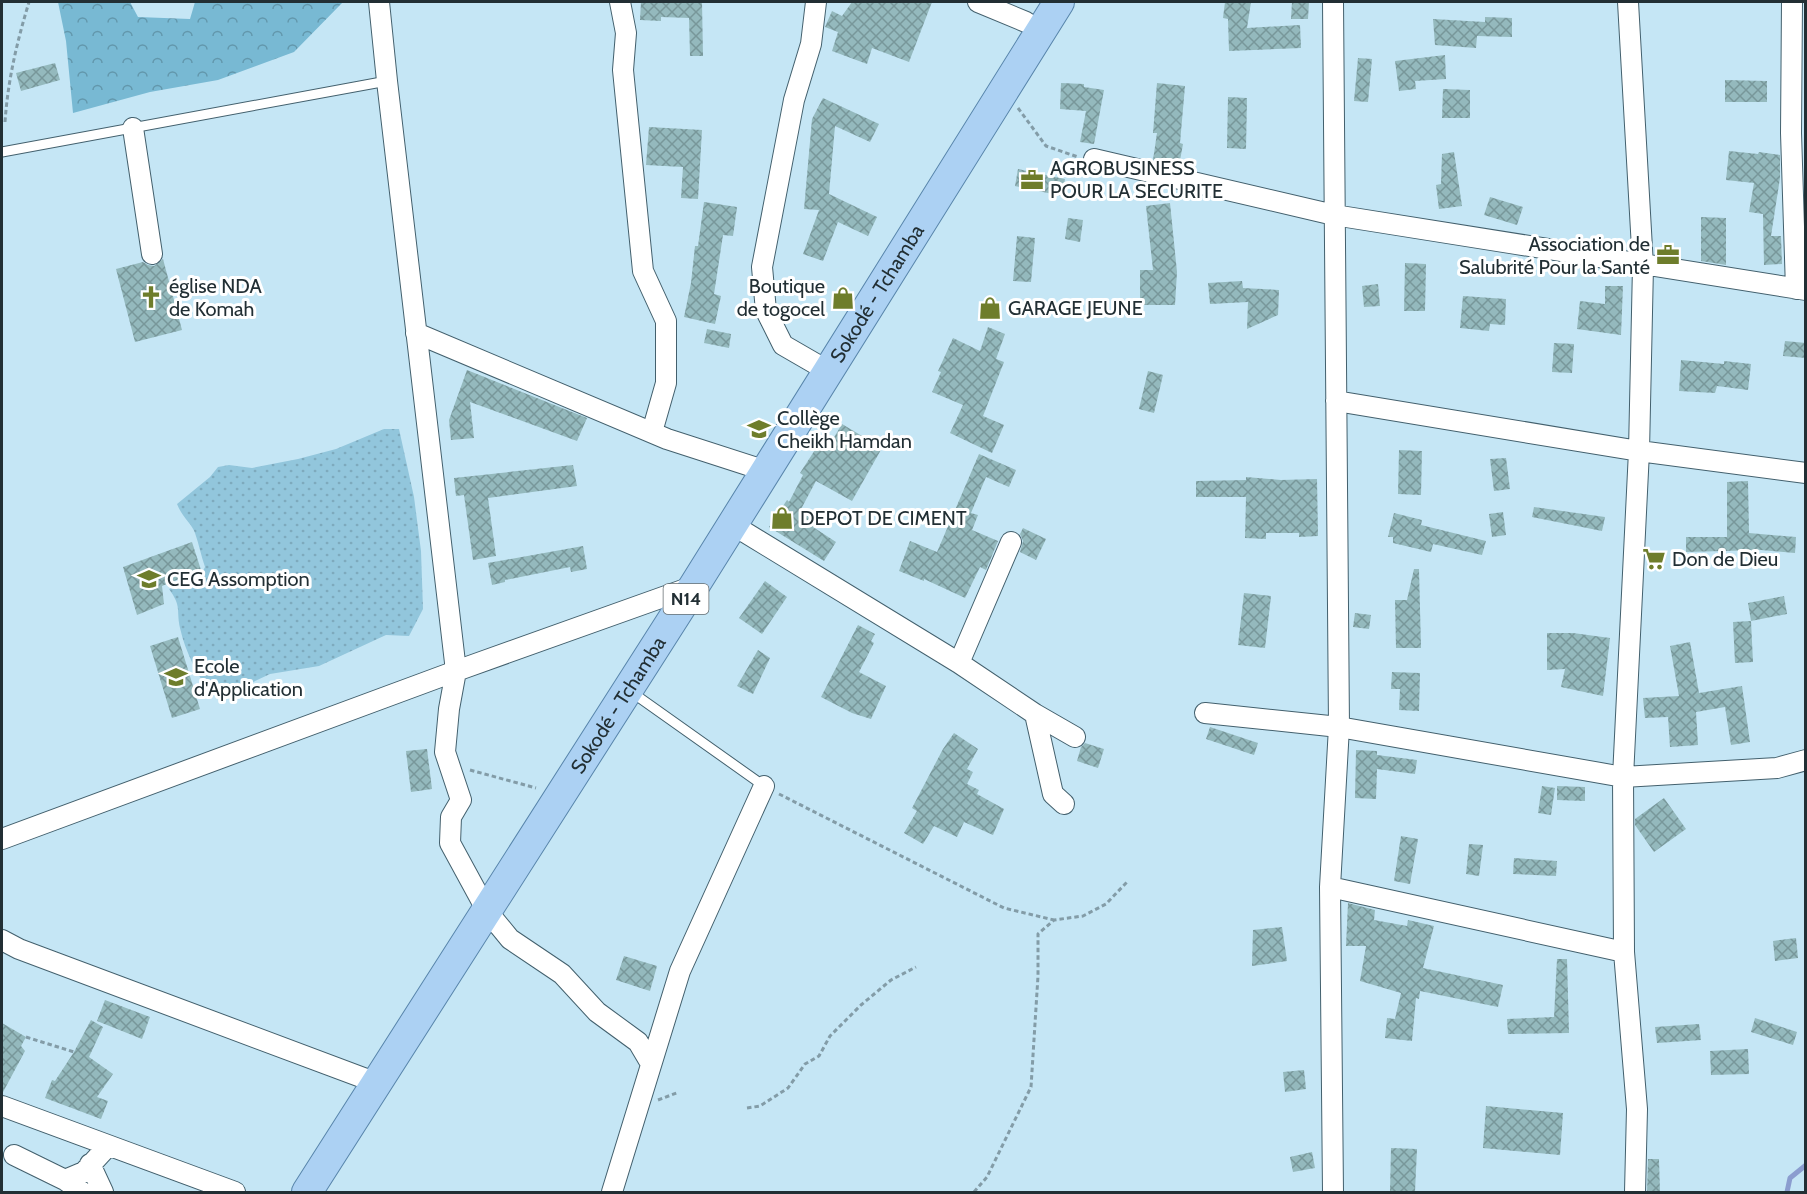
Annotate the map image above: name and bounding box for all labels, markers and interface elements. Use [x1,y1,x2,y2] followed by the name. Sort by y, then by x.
[1050,156,1223,203] place label: AGROBUSINESS POUR LA SECURITE
[1019,167,1045,193] office icon: AGROBUSINESS POUR LA SECURITE
[825,220,929,367] street label: Sokodé - Tchamba
[1459,232,1650,279] place label: Association de Salubrité Pour la Santé
[1655,242,1681,268] office icon: Association de Salubrité Pour la Santé
[169,274,263,321] place label: église NDA de Komah
[737,274,825,321] place label: Boutique de togocel
[138,284,164,310] church icon: église NDA de Komah
[830,285,856,311] shop icon: Boutique de togocel
[977,295,1003,321] shop icon: GARAGE JEUNE
[1008,296,1143,320] place label: GARAGE JEUNE
[777,406,912,453] place label: Collège Cheikh Hamdan
[746,416,772,442] school or university icon: Collège Cheikh Hamdan
[769,505,795,531] shop icon: DEPOT DE CIMENT
[800,506,967,530] place label: DEPOT DE CIMENT
[1641,546,1667,572] supermarket icon: Don de Dieu
[1672,547,1778,571] place label: Don de Dieu
[136,566,162,592] school or university icon: CEG Assomption
[167,567,310,591] place label: CEG Assomption
[664,584,708,614] road number: N14
[565,632,671,778] street label: Sokodé - Tchamba
[194,654,303,701] place label: Ecole d'Application
[163,664,189,690] school or university icon: Ecole d'Application

